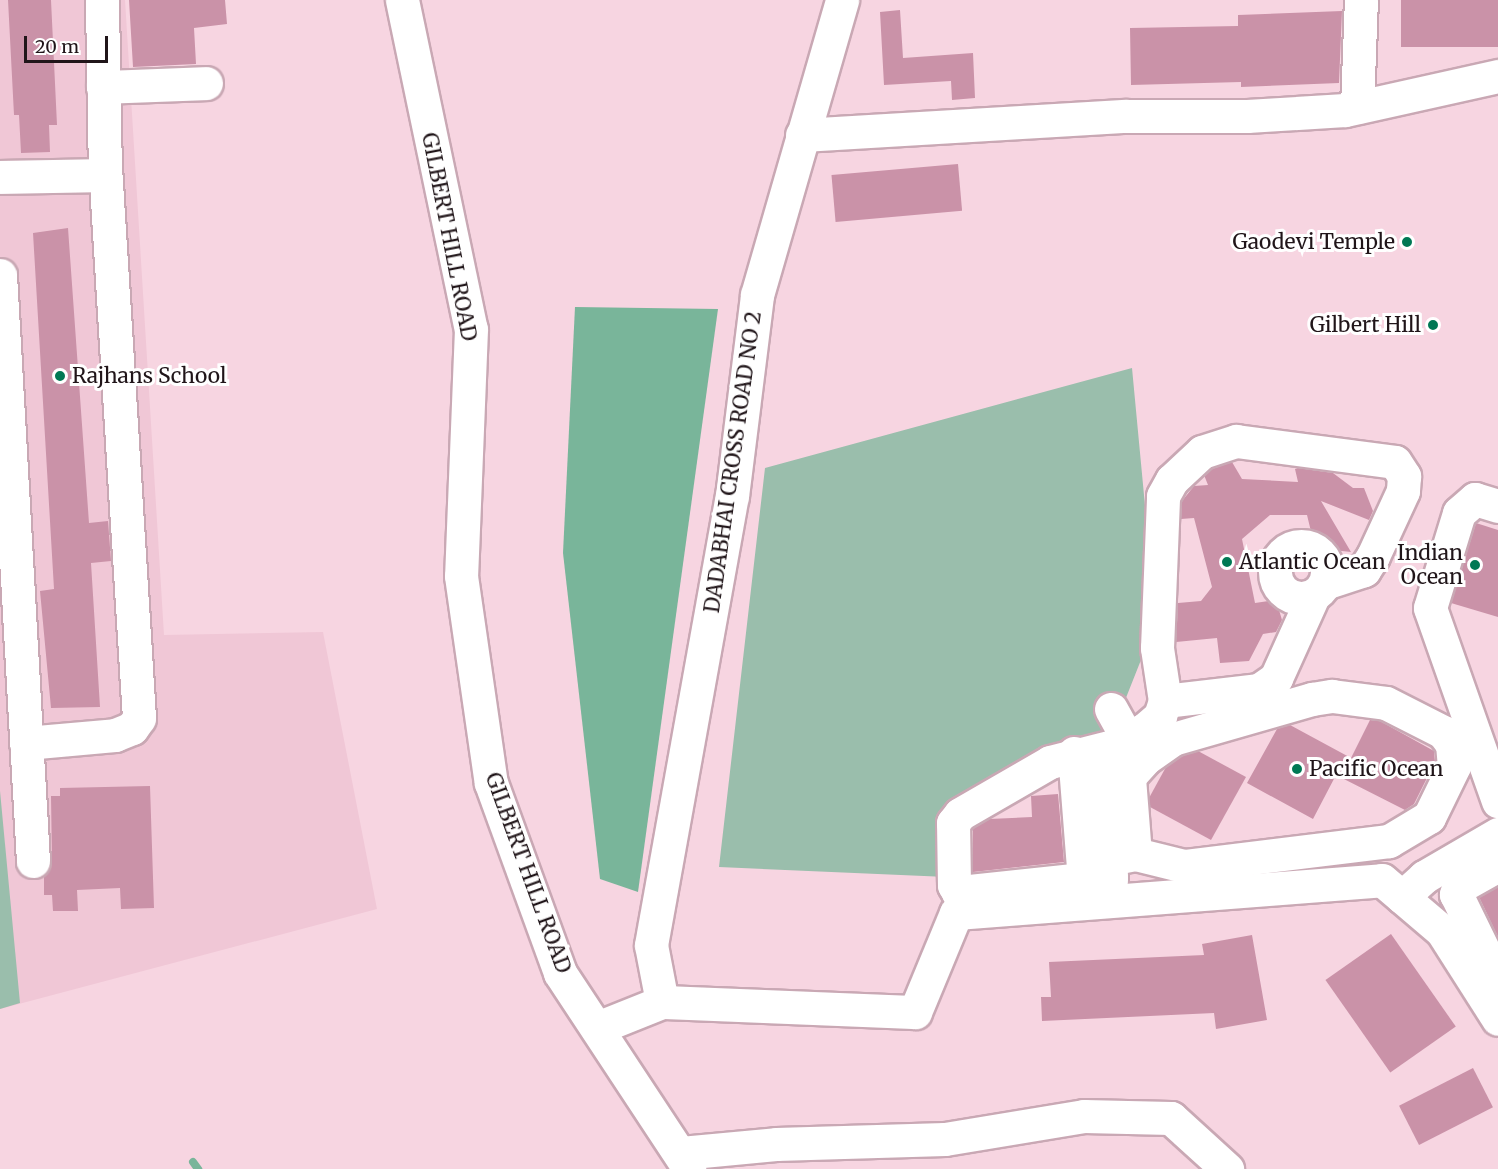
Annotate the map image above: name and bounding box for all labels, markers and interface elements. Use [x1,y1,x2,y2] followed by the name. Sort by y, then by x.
[27,24,111,62] scale bar
[35,35,79,58] text: 20 m
[416,131,482,343] street label: GILBERT HILL ROAD
[1232,229,1395,255] place label: Gaodevi Temple
[1400,235,1414,249] marker: Gaodevi Temple
[699,310,767,614] street label: DADABHAI CROSS ROAD NO 2
[1310,312,1421,338] place label: Gilbert Hill
[1426,318,1440,332] marker: Gilbert Hill
[72,363,226,389] place label: Rajhans School
[53,369,67,383] marker: Rajhans School
[1397,540,1463,590] place label: Indian Ocean
[1239,549,1386,575] place label: Atlantic Ocean
[1220,555,1234,569] marker: Atlantic Ocean
[1468,558,1482,572] marker: Indian Ocean
[1309,756,1443,782] place label: Pacific Ocean
[1290,762,1304,776] marker: Pacific Ocean
[480,769,576,977] street label: GILBERT HILL ROAD

